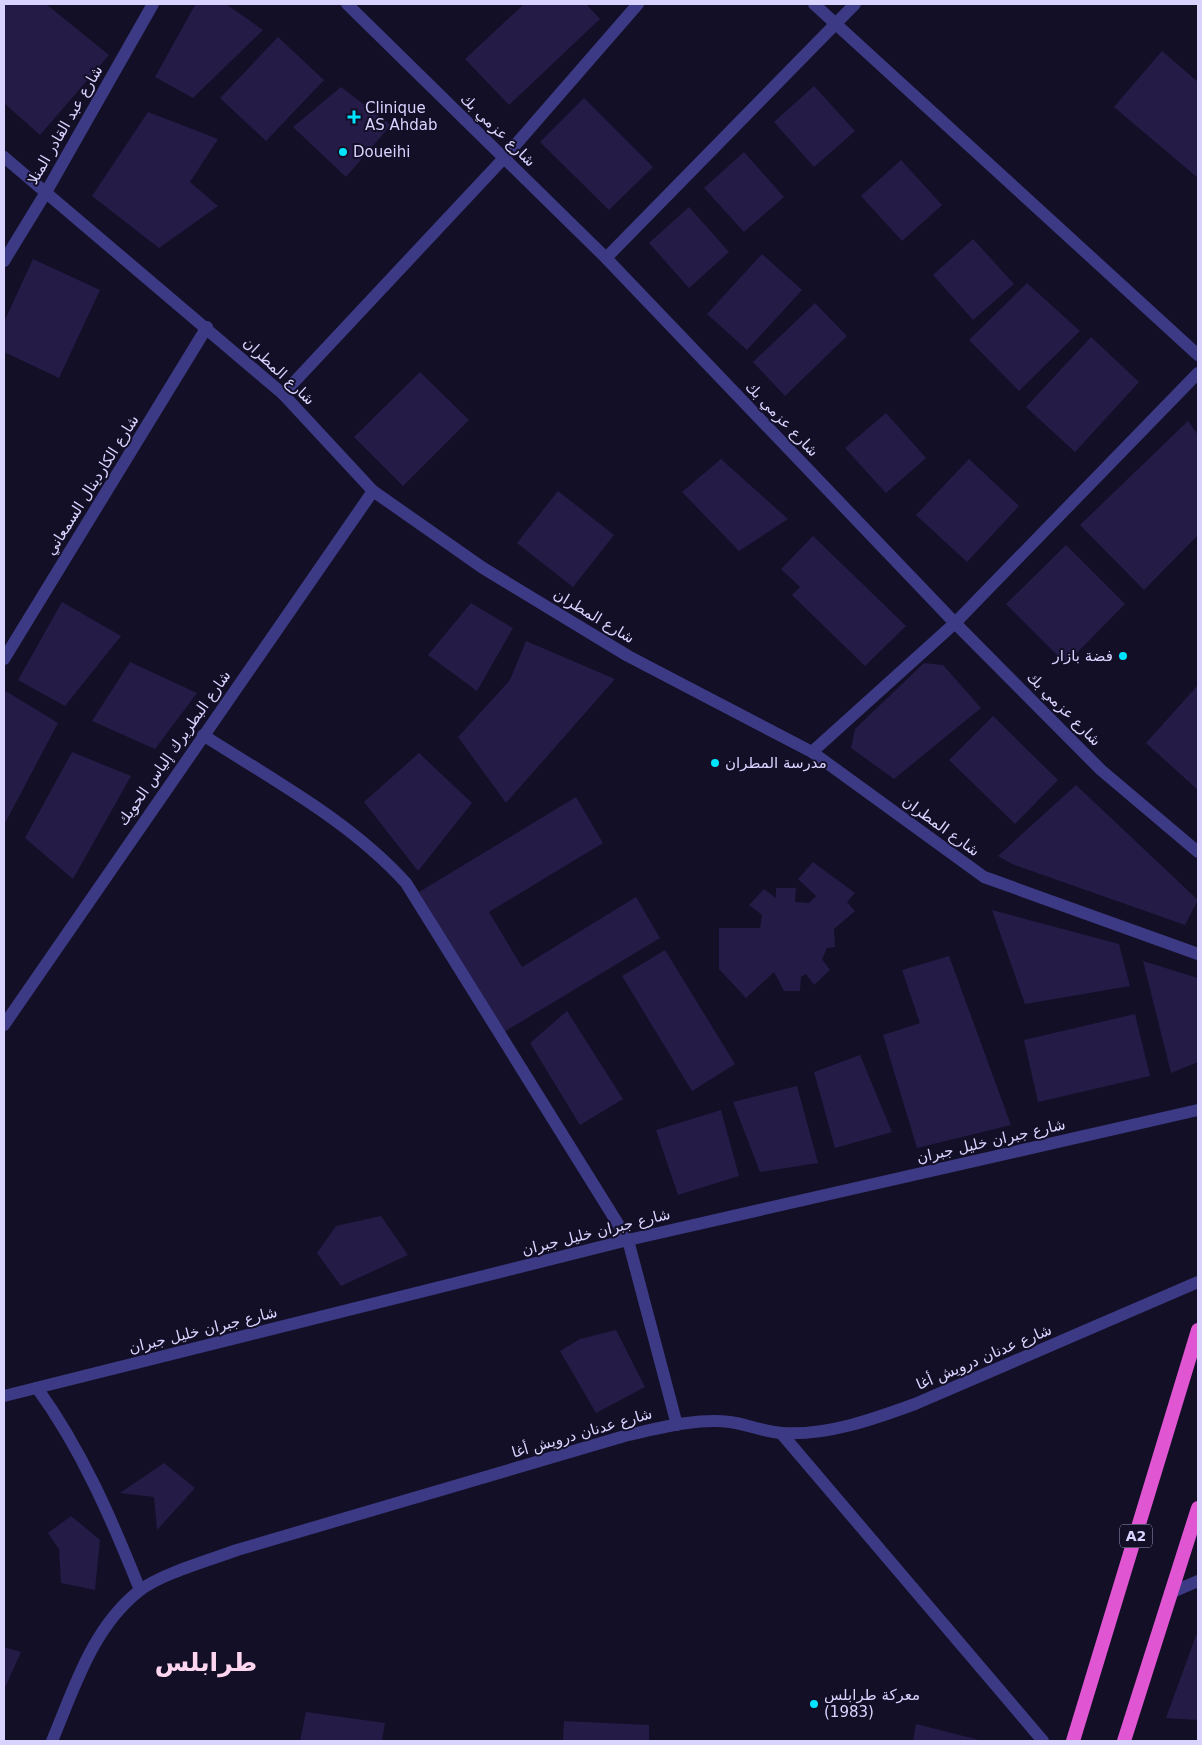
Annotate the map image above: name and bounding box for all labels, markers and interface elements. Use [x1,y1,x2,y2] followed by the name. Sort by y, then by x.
[24,62,106,188] street label: شارع عبد القادر المنلا
[456,90,539,171] street label: شارع عزمي بك
[365,99,438,134] place label: Clinique AS Ahdab
[347,110,361,124] marker: Clinique AS Ahdab
[353,143,410,161] place label: Doueihi
[337,146,349,158] marker: Doueihi
[239,333,319,409] street label: شارع المطران
[741,378,822,461] street label: شارع عزمي بك
[41,412,143,559] street label: شارع الكاردينال السمعاني
[550,585,638,647] street label: شارع المطران
[1052,647,1113,665] place label: فضة بازار
[1117,650,1129,662] marker: فضة بازار
[113,667,235,829] street label: شارع البطريرك إلياس الحويك
[1022,668,1105,751] street label: شارع عزمي بك
[725,754,827,772] place label: مدرسة المطران
[709,757,721,769] marker: مدرسة المطران
[899,792,983,860] street label: شارع المطران
[915,1115,1067,1167] street label: شارع جبران خليل جبران
[520,1205,672,1259] street label: شارع جبران خليل جبران
[127,1303,279,1357] street label: شارع جبران خليل جبران
[913,1319,1054,1394] street label: شارع عدنان درويش أغا
[509,1403,654,1462] street label: شارع عدنان درويش أغا
[1120,1524,1152,1548] road number: A2
[155,1648,257,1678] district label: طرابلس
[824,1686,920,1721] place label: معركة طرابلس (1983)
[808,1698,820,1710] marker: معركة طرابلس (1983)

